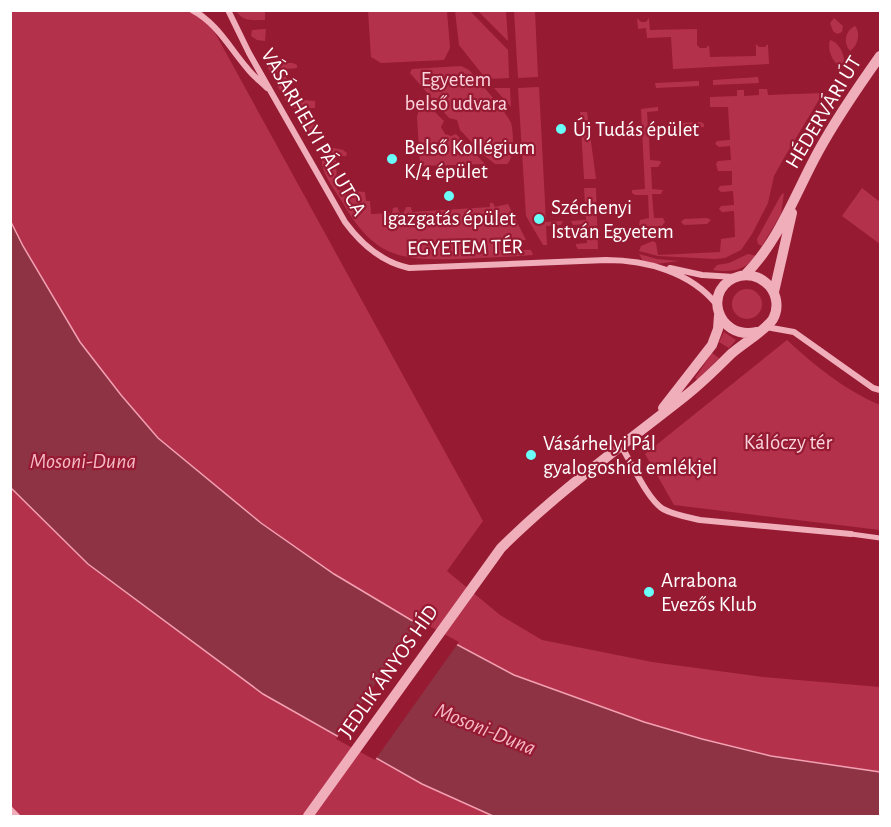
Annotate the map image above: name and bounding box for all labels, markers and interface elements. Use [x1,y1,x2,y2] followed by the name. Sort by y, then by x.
[257,44,372,220] street label: VÁSÁRHELYI PÁL UTCA
[780,51,865,172] street label: HÉDERVÁRI ÚT
[404,69,508,114] park label: Egyetem belső udvara
[573,117,699,140] place label: Új Tudás épület
[554,122,568,136] marker: Új Tudás épület
[404,137,535,182] place label: Belső Kollégium K/4 épület
[385,152,399,166] marker: Belső Kollégium K/4 épület
[442,189,456,203] marker: Igazgatás épület
[551,197,674,242] place label: Széchenyi István Egyetem
[382,208,516,229] place label: Igazgatás épület
[532,212,546,226] marker: Széchenyi István Egyetem
[407,234,523,259] street label: EGYETEM TÉR
[744,432,832,453] park label: Kálóczy tér
[543,433,717,478] place label: Vásárhelyi Pál gyalogoshíd emlékjel
[524,448,538,462] marker: Vásárhelyi Pál gyalogoshíd emlékjel
[30,450,136,472] water label: Mosoni-Duna
[661,570,757,615] place label: Arrabona Evezős Klub
[642,585,656,599] marker: Arrabona Evezős Klub
[333,600,442,741] street label: JEDLIK ÁNYOS HÍD
[432,699,539,759] water label: Mosoni-Duna

